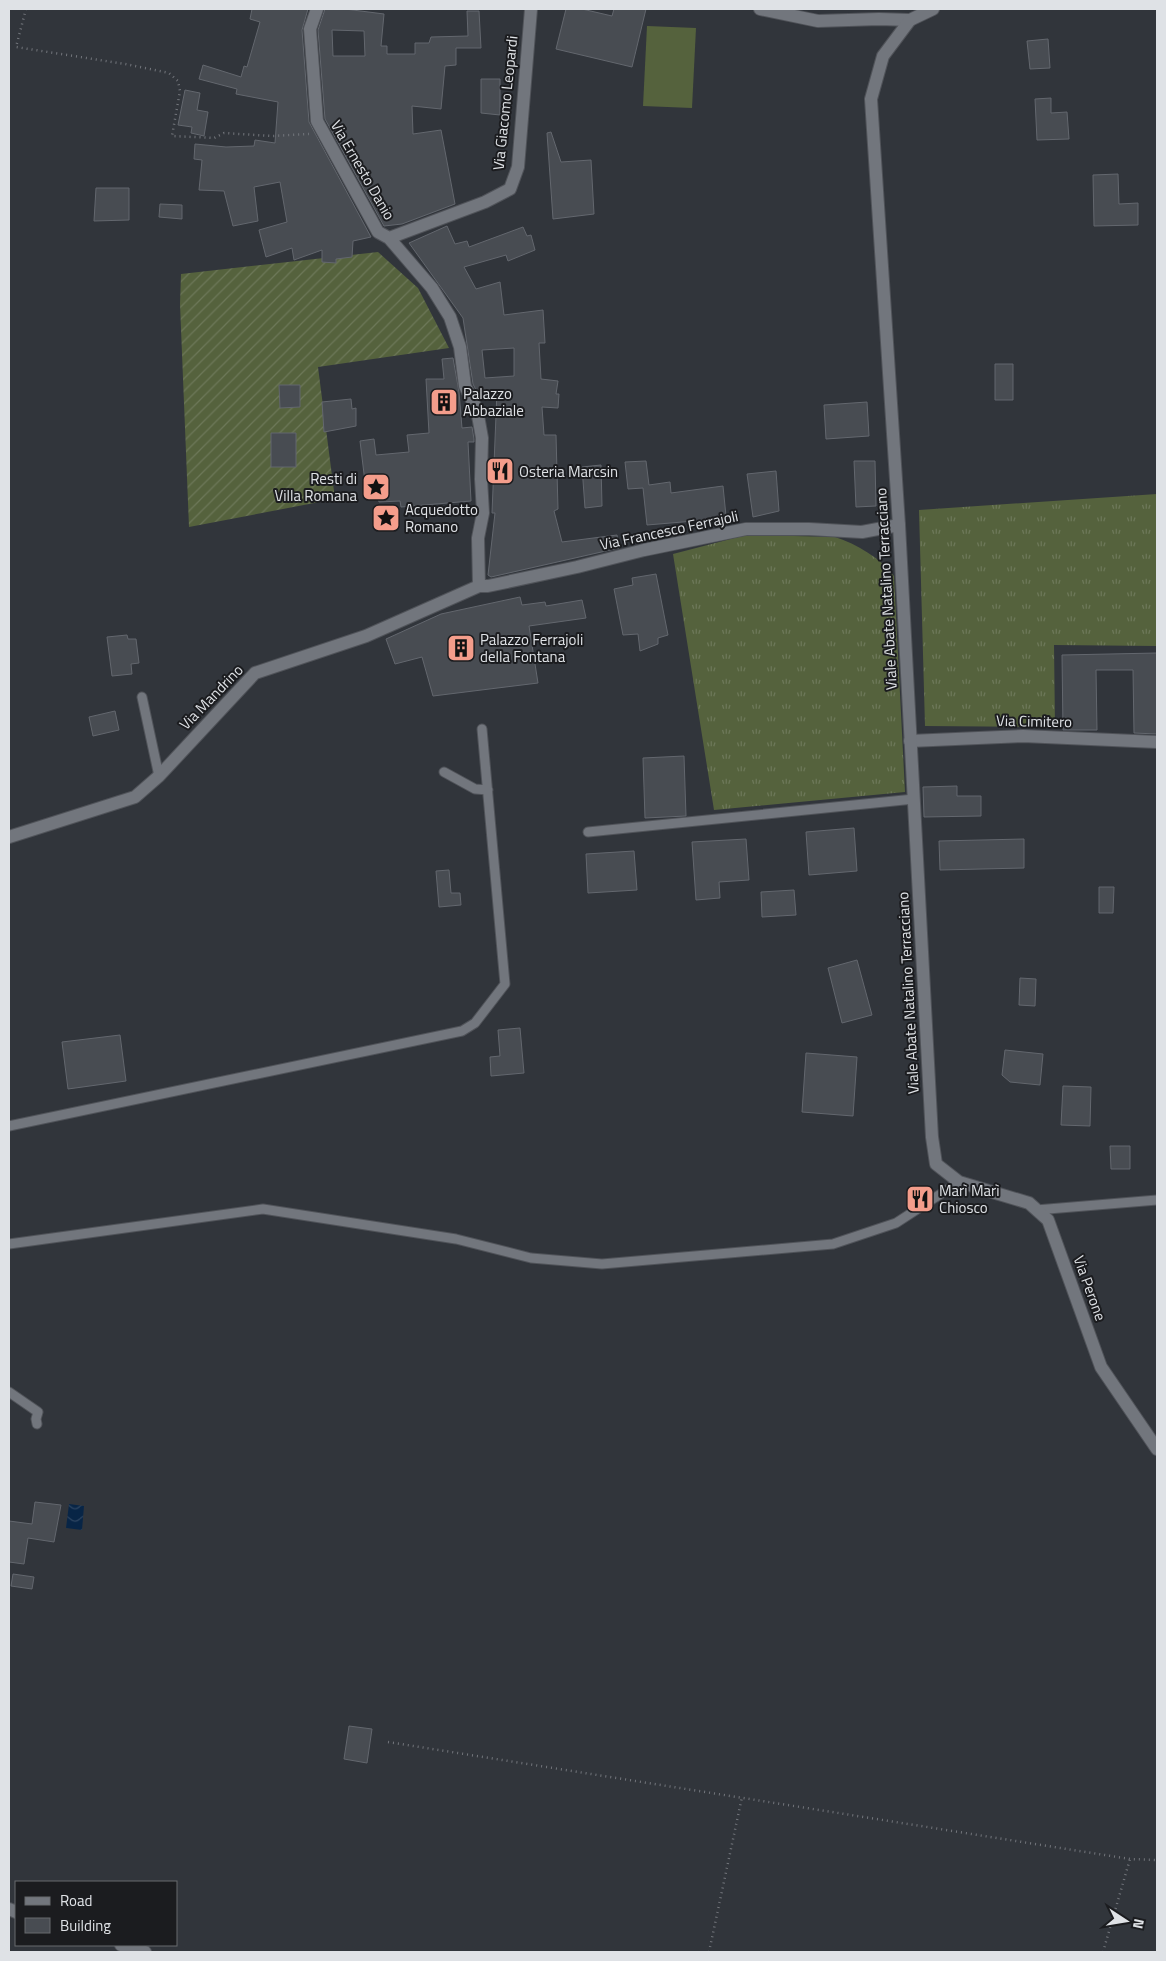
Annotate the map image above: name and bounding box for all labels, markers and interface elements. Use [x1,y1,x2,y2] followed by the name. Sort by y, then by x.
[486,35,524,171] street label: Via Giacomo Leopardi
[325,116,401,224] street label: Via Ernesto Danio
[463,382,524,422] place label: Palazzo Abbaziale
[429,387,459,417] building icon: Palazzo Abbaziale
[485,456,515,486] restaurant icon: Osteria Marcsin
[519,460,618,483] place label: Osteria Marcsin
[275,467,357,507] place label: Resti di Villa Romana
[361,472,391,502] place icon: Resti di Villa Romana
[869,487,903,691] street label: Viale Abate Natalino Terracciano
[405,498,478,538] place label: Acquedotto Romano
[371,503,401,533] place icon: Acquedotto Romano
[598,504,740,556] street label: Via Francesco Ferrajoli
[480,628,583,668] place label: Palazzo Ferrajoli della Fontana
[446,633,476,663] building icon: Palazzo Ferrajoli della Fontana
[174,659,248,735] street label: Via Mandrino
[996,709,1072,733] street label: Via Cimitero
[891,891,925,1095] street label: Viale Abate Natalino Terracciano
[939,1179,999,1219] place label: Marì Marì Chiosco
[905,1184,935,1214] restaurant icon: Marì Marì Chiosco
[1068,1252,1112,1324] street label: Via Perone
[15,1881,178,1946] legend
[60,1889,92,1912] text: Road
[1101,1896,1151,1946] north arrow
[60,1914,111,1937] text: Building
[1128,1917,1150,1931] text: N

